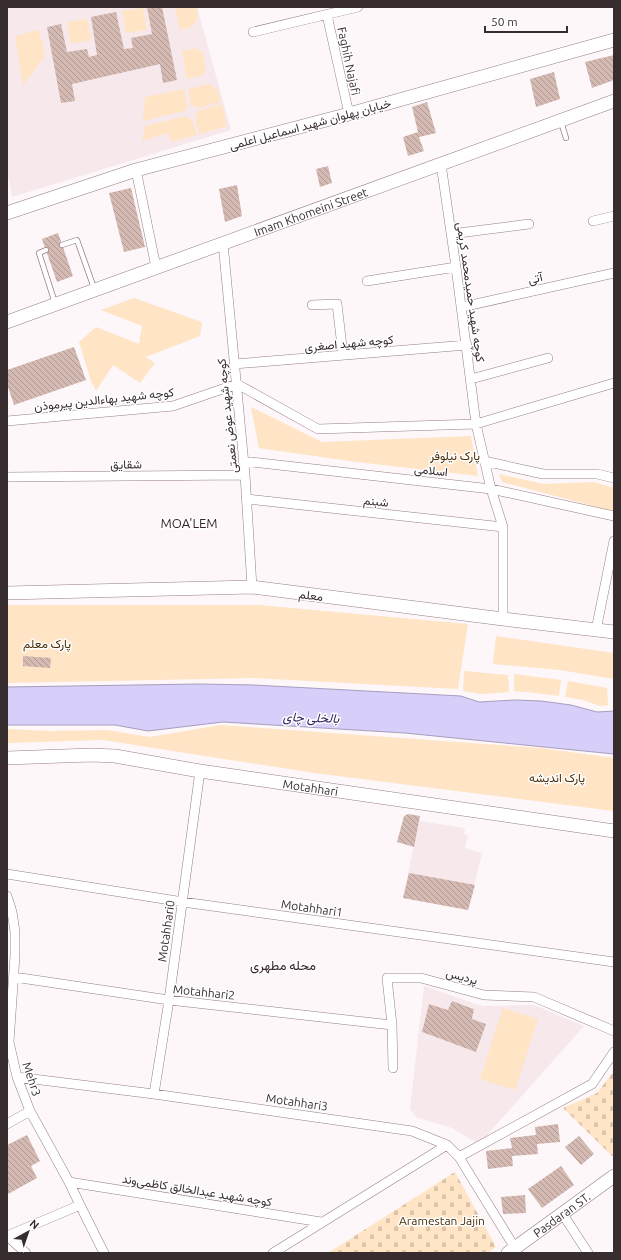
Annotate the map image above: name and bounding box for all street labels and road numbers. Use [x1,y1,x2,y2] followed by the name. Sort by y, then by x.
[335,26,363,96] street label: Faghih Najafi
[228,96,393,154] street label: خیابان پهلوان شهید اسماعیل اعلمی
[252,185,369,238] street label: Imam Khomeini Street
[453,221,487,363] street label: کوچه شهید حمیدمحمد کریمی
[526,270,545,288] street label: آتی
[304,333,394,355] street label: کوچه شهید اصغری
[215,358,241,474] street label: کوچه شهید عوض نعمتی
[33,385,175,415] street label: کوچه شهید بهاءالدین پیرموذن
[110,457,142,473] street label: شقایق
[413,462,449,480] street label: اسلامی
[363,493,389,511] street label: شبنم
[298,587,324,605] street label: معلم
[282,777,339,797] street label: Motahhari
[280,897,344,919] street label: Motahhari1
[155,899,177,963] street label: Motahhari0
[444,966,479,988] street label: پردیس
[172,982,236,1002] street label: Motahhari2
[20,1060,44,1098] street label: Mehr3
[265,1091,329,1113] street label: Motahhari3
[121,1172,273,1210] street label: کوچه شهید عبدالخالق کاظمی‌وند
[530,1189,592,1239] street label: Pasdaran ST.

